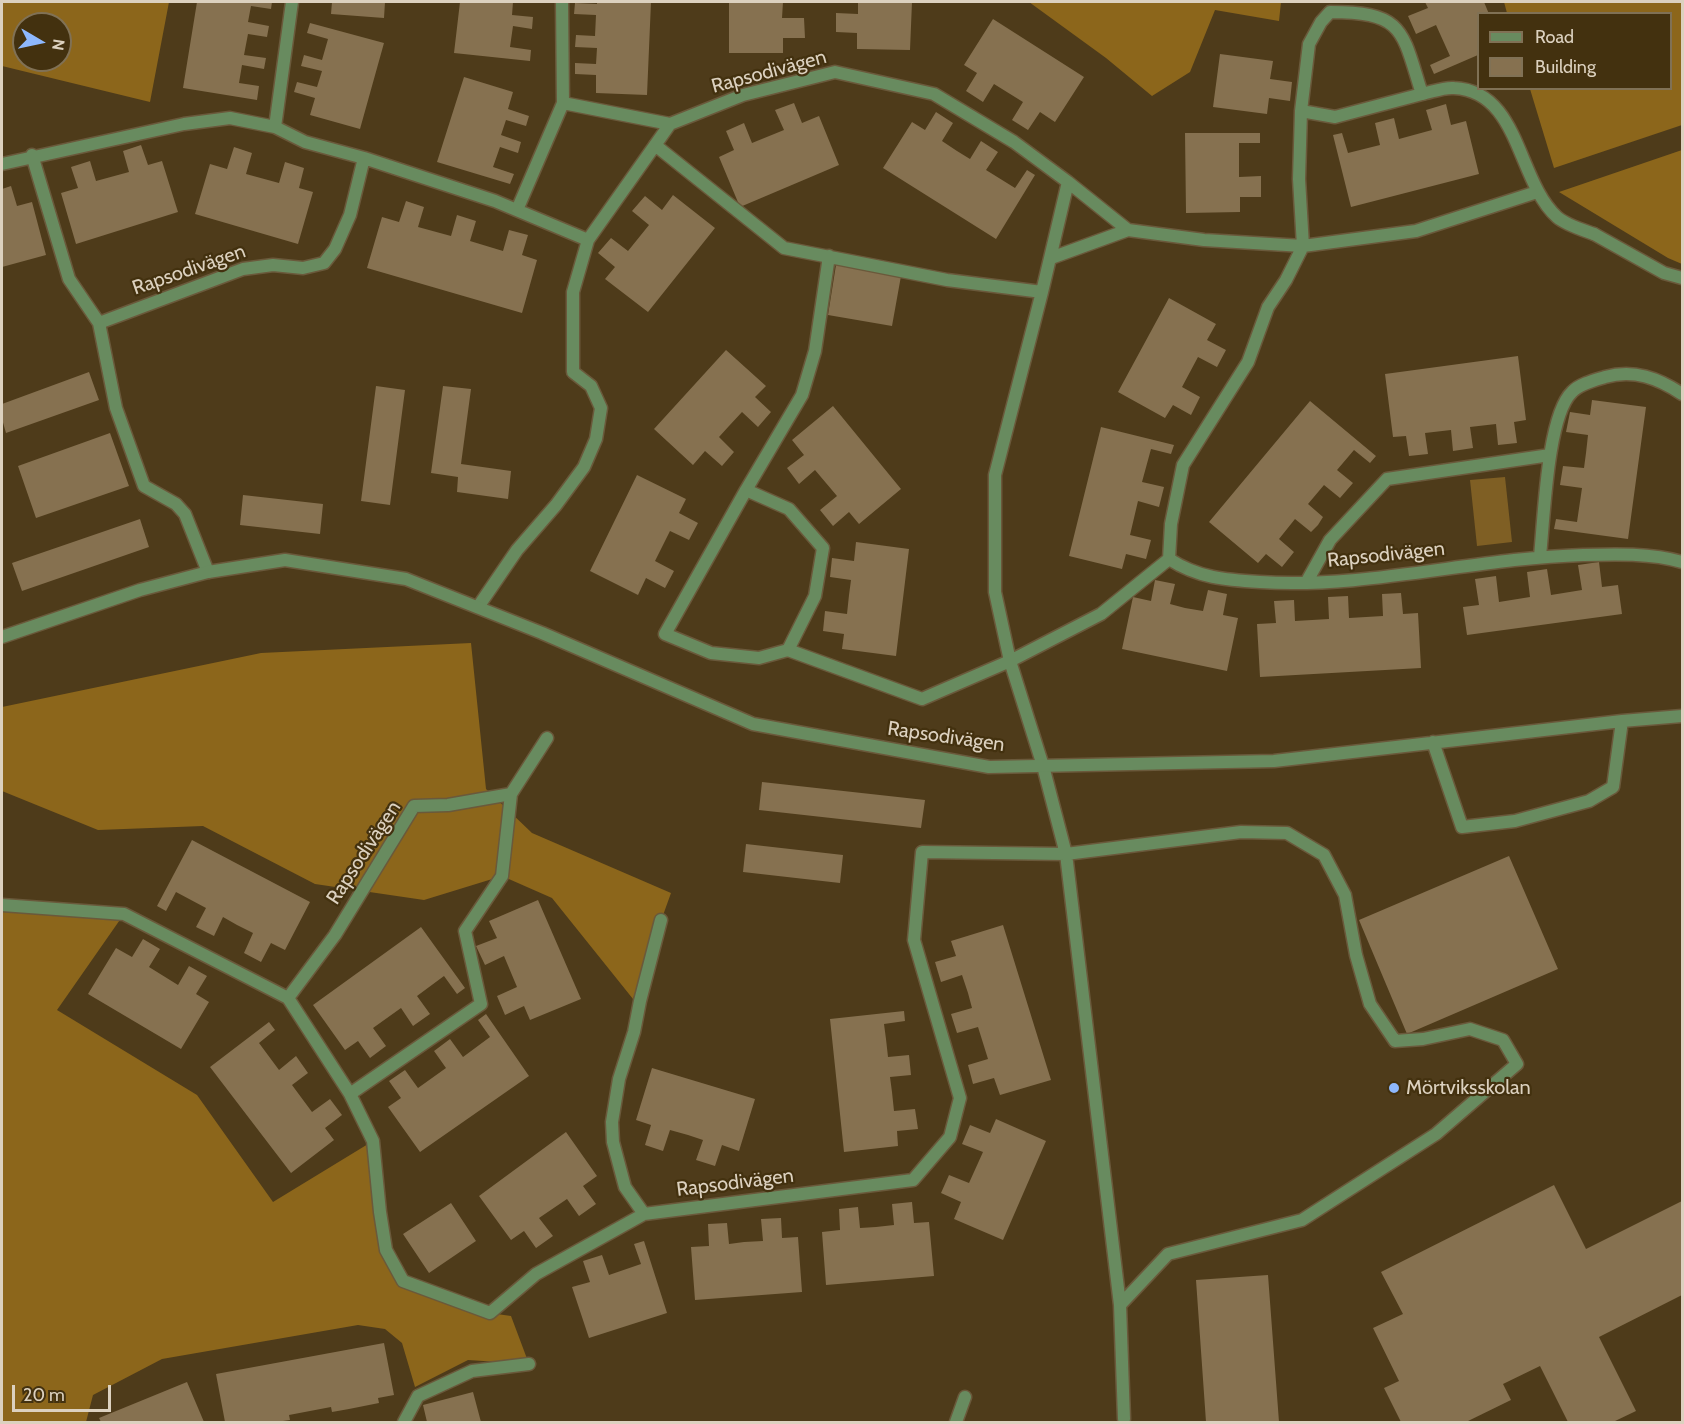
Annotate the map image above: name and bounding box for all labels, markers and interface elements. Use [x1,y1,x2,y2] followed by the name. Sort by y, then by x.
[12,12,72,72] north arrow
[1477,12,1672,90] legend
[1535,26,1574,48] text: Road
[48,38,69,52] text: N
[709,45,829,99] street label: Rapsodivägen
[1535,56,1596,78] text: Building
[129,239,249,301] street label: Rapsodivägen
[1326,537,1446,573] street label: Rapsodivägen
[886,717,1006,757] street label: Rapsodivägen
[322,797,406,909] street label: Rapsodivägen
[1406,1076,1531,1100] place label: Mörtviksskolan
[1387,1081,1401,1095] marker: Mörtviksskolan
[675,1164,795,1202] street label: Rapsodivägen
[15,1373,114,1411] scale bar
[23,1384,65,1406] text: 20 m

